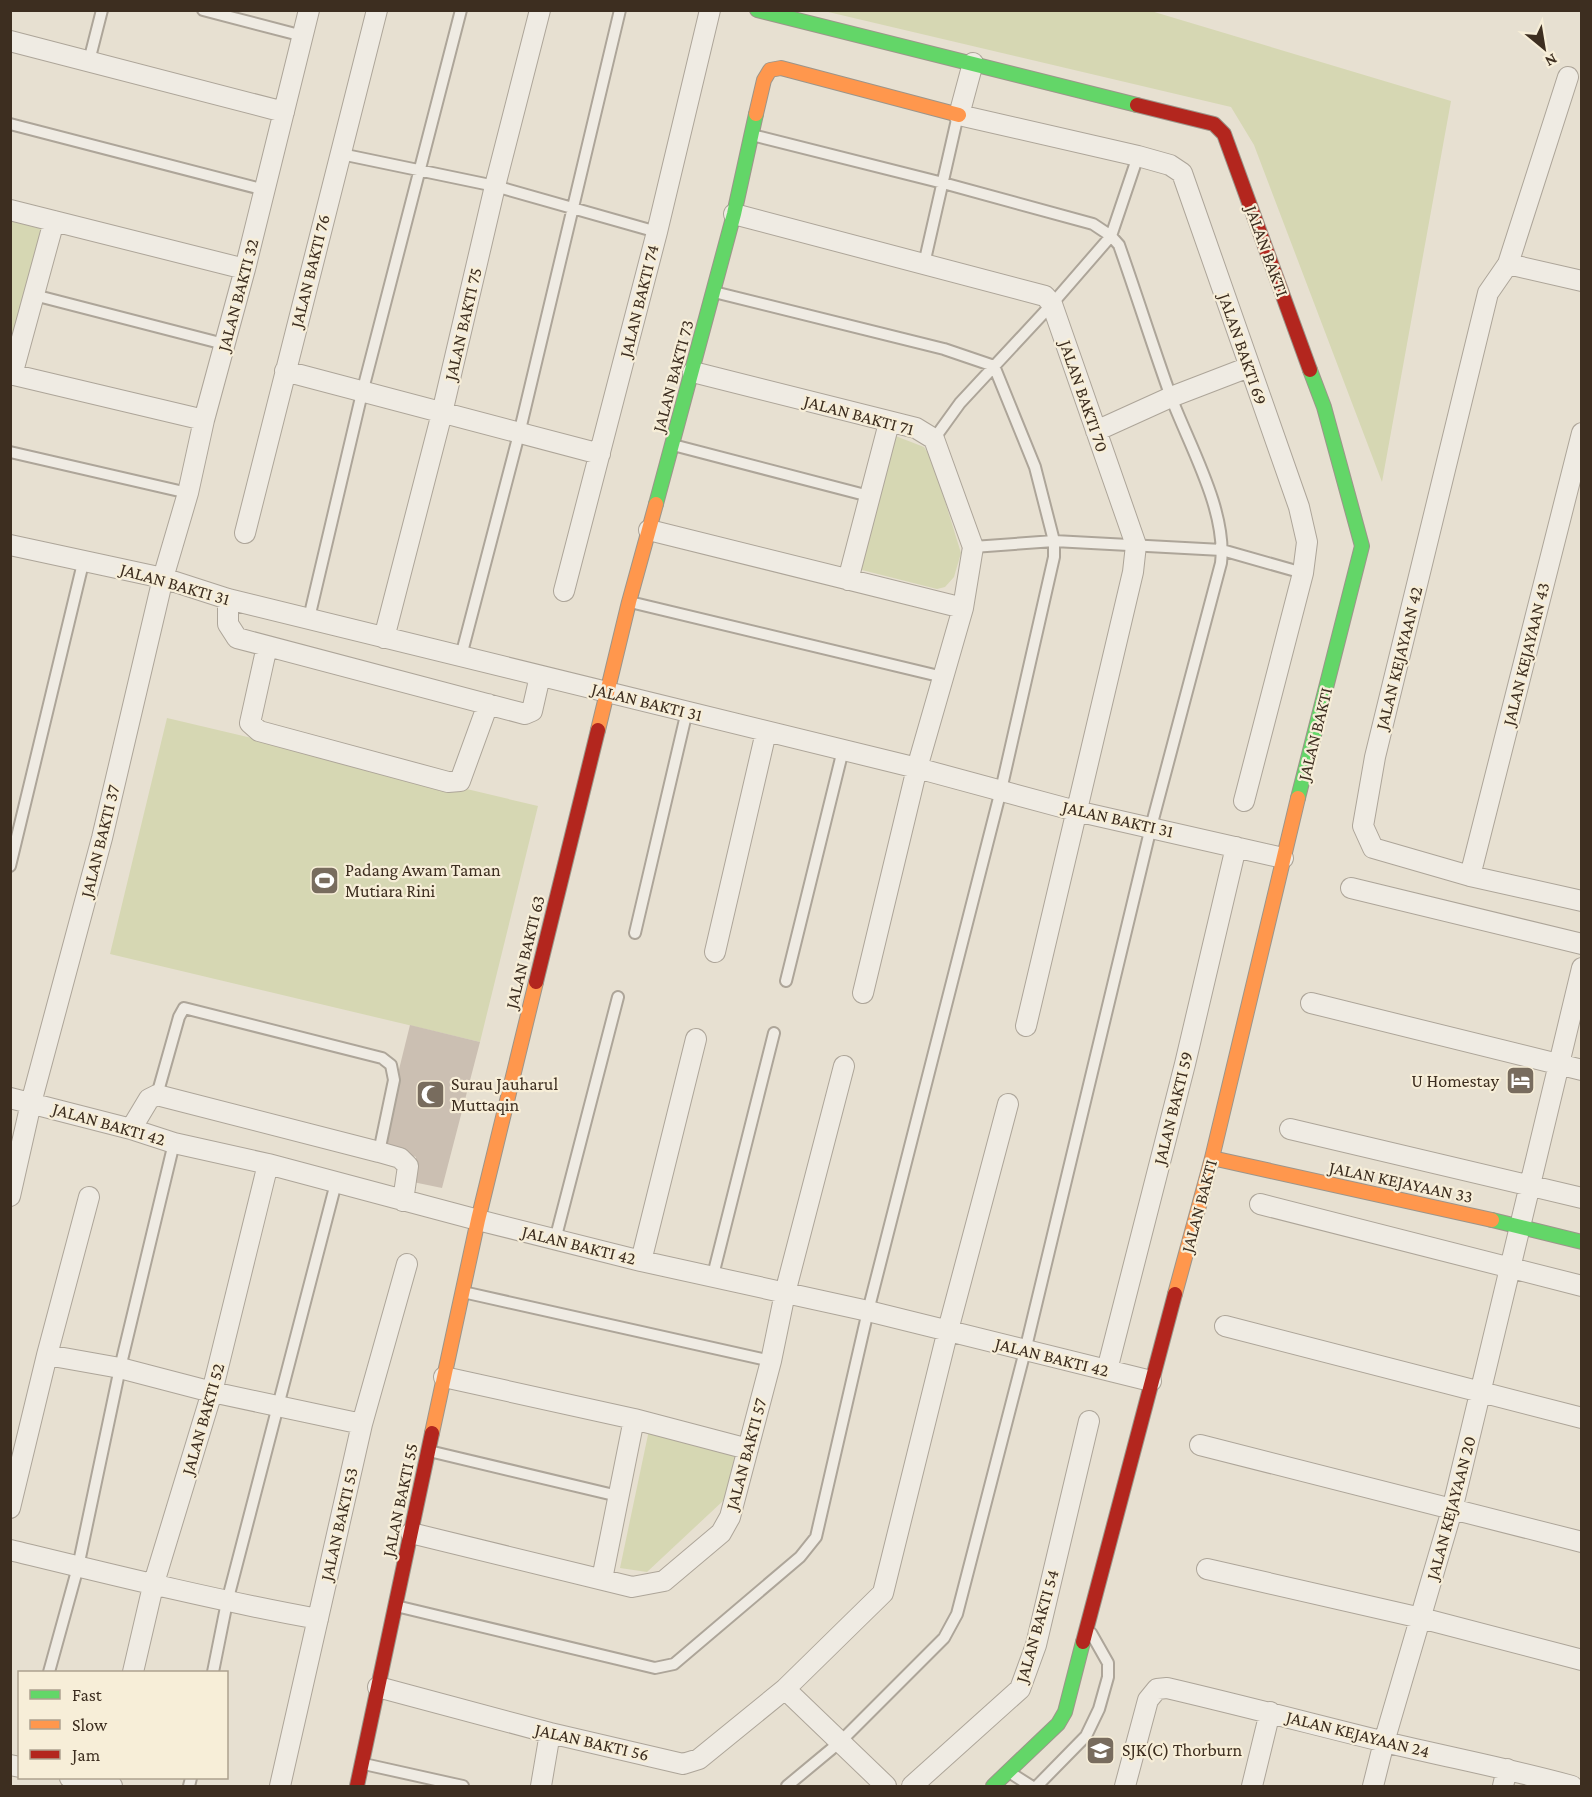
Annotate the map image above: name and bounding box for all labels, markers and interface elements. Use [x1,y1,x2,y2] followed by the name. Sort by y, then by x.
[1514,18,1574,78] north arrow
[1542,50,1560,71] text: N
[1241,201,1293,299] street label: JALAN BAKTI
[286,212,334,332] street label: JALAN BAKTI 76
[213,236,263,355] street label: JALAN BAKTI 32
[615,242,663,361] street label: JALAN BAKTI 74
[440,266,486,384] street label: JALAN BAKTI 75
[1214,289,1271,407] street label: JALAN BAKTI 69
[648,318,698,436] street label: JALAN BAKTI 73
[1055,336,1113,455] street label: JALAN BAKTI 70
[800,390,916,439] street label: JALAN BAKTI 71
[116,558,232,609] street label: JALAN BAKTI 31
[1498,580,1553,730] street label: JALAN KEJAYAAN 43
[1371,584,1426,734] street label: JALAN KEJAYAAN 42
[588,678,704,725] street label: JALAN BAKTI 31
[1293,685,1336,785] street label: JALAN BAKTI
[76,783,124,901] street label: JALAN BAKTI 37
[1059,796,1175,841] street label: JALAN BAKTI 31
[345,860,501,901] place label: Padang Awam Taman Mutiara Rini
[308,864,340,896] sports icon: Padang Awam Taman Mutiara Rini
[501,893,549,1013] street label: JALAN BAKTI 63
[1149,1049,1197,1169] street label: JALAN BAKTI 59
[1504,1065,1536,1097] hotel icon: U Homestay
[1411,1071,1500,1091] place label: U Homestay
[451,1074,558,1115] place label: Surau Jauharul Muttaqin
[414,1078,446,1110] mosque icon: Surau Jauharul Muttaqin
[48,1098,168,1150] street label: JALAN BAKTI 42
[1176,1157,1221,1257] street label: JALAN BAKTI
[1325,1157,1475,1207] street label: JALAN KEJAYAAN 33
[518,1221,638,1269] street label: JALAN BAKTI 42
[991,1333,1111,1381] street label: JALAN BAKTI 42
[177,1361,229,1479] street label: JALAN BAKTI 52
[721,1396,771,1514] street label: JALAN BAKTI 57
[1422,1434,1480,1584] street label: JALAN KEJAYAAN 20
[378,1441,422,1561] street label: JALAN BAKTI 55
[316,1465,362,1584] street label: JALAN BAKTI 53
[1011,1567,1063,1687] street label: JALAN BAKTI 54
[18,1671,228,1779] legend
[72,1685,103,1705] text: Fast
[1282,1706,1432,1762] street label: JALAN KEJAYAAN 24
[72,1715,108,1735] text: Slow
[531,1719,651,1765] street label: JALAN BAKTI 56
[1085,1734,1117,1766] school or university icon: SJK(C) Thorburn
[1122,1740,1243,1761] place label: SJK(C) Thorburn
[70,1745,101,1765] text: Jam

